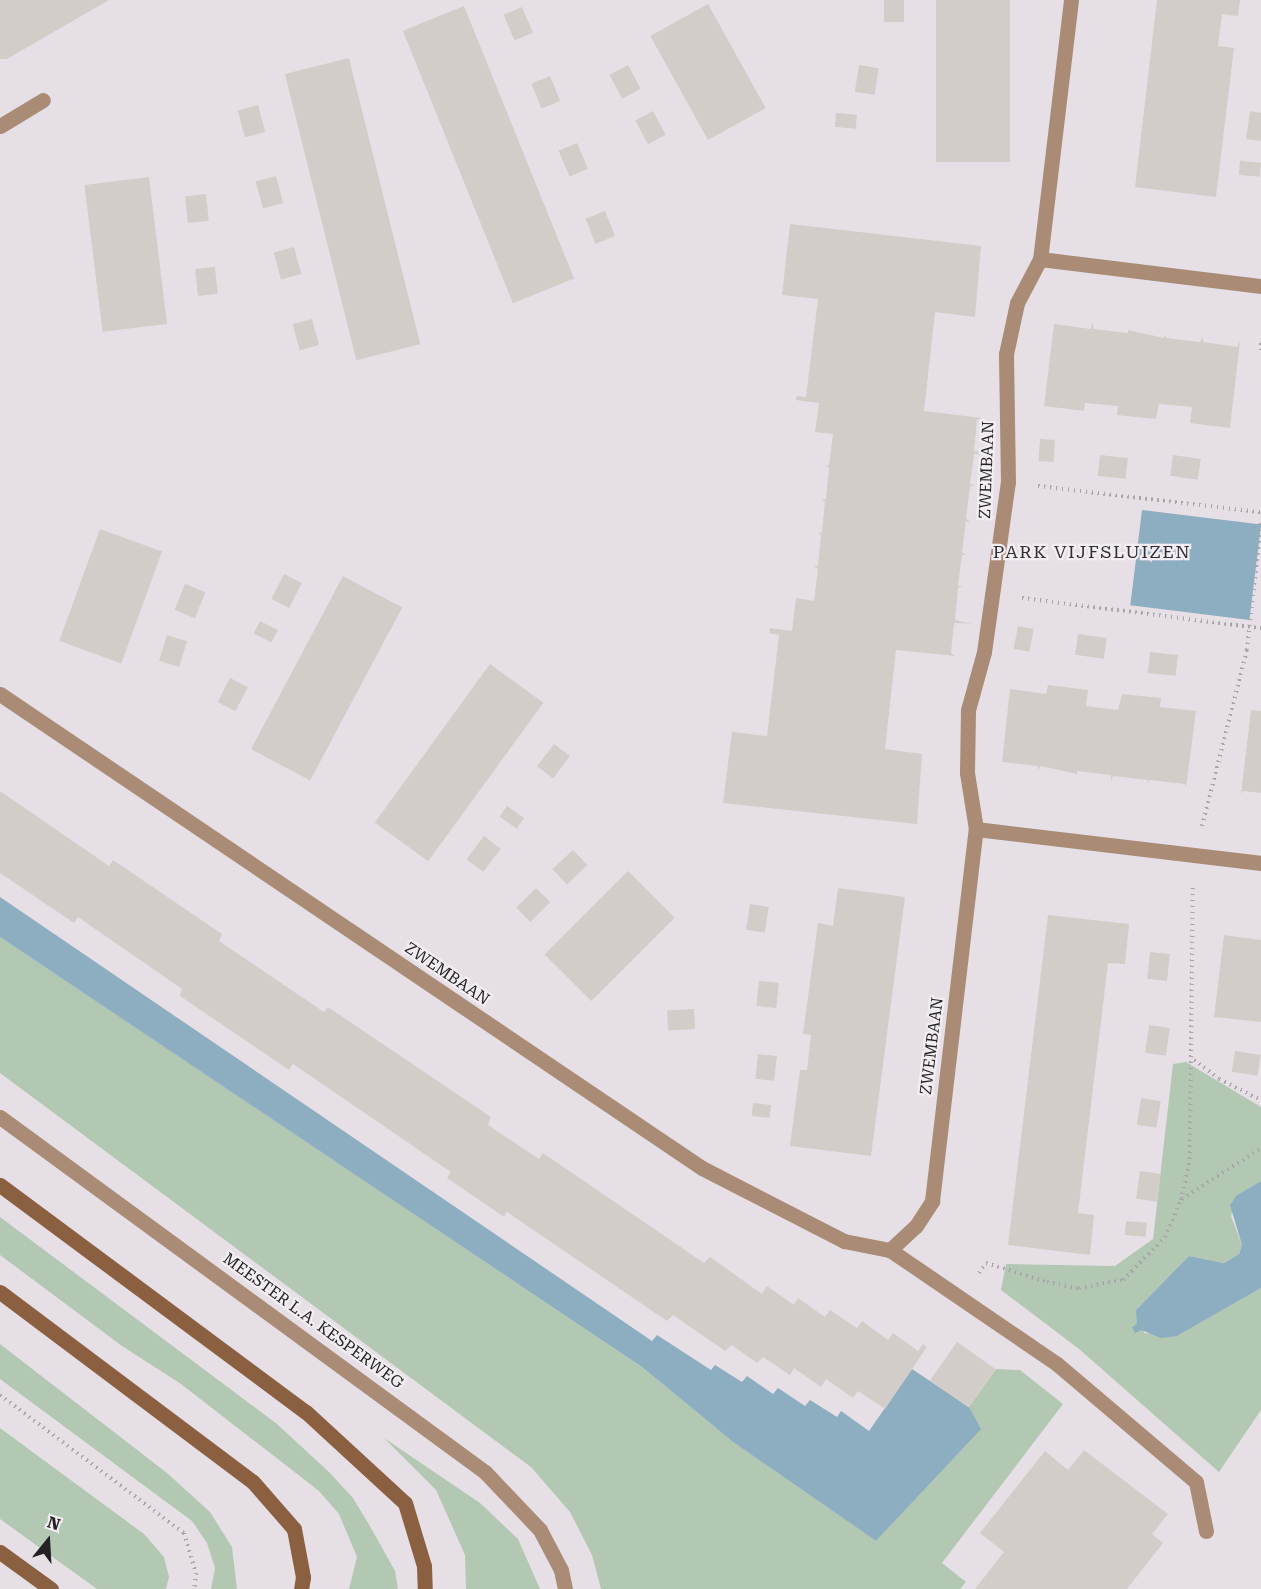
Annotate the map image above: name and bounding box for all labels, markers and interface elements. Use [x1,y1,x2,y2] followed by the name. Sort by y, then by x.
[976,421,998,519] street label: ZWEMBAAN
[993,541,1191,563] district label: PARK VIJFSLUIZEN
[401,939,493,1009] street label: ZWEMBAAN
[917,996,947,1096] street label: ZWEMBAAN
[219,1249,407,1393] street label: MEESTER L.A. KESPERWEG
[18,1511,78,1571] north arrow
[45,1512,63,1534] text: N

